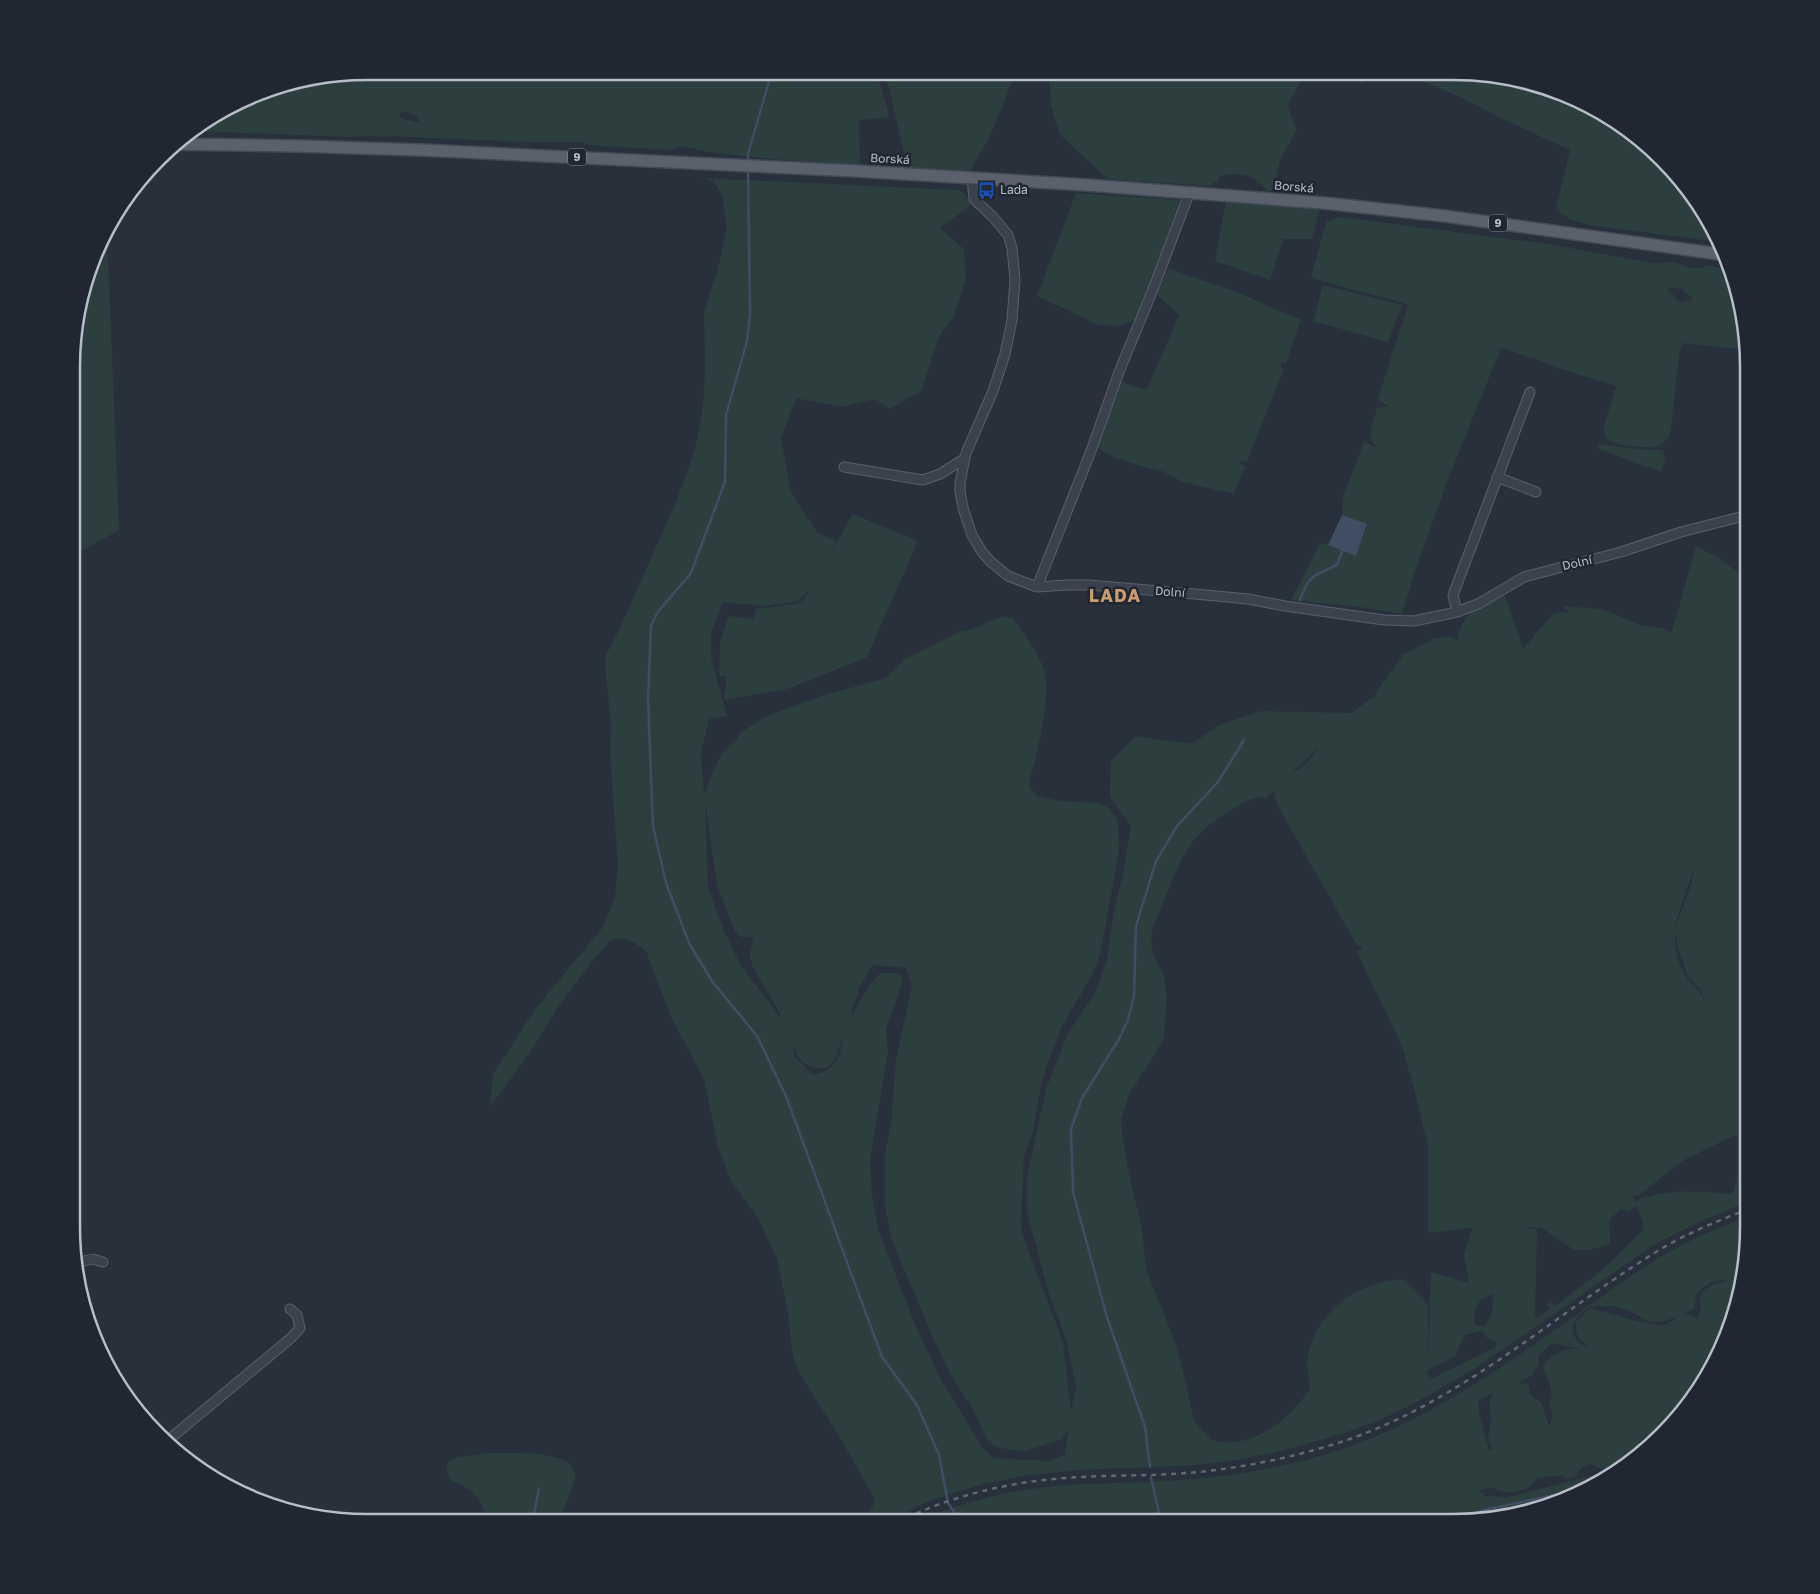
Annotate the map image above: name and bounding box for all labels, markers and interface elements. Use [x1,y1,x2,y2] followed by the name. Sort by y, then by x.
[568,148,586,166] road number: 9
[870,150,910,167] street label: Borská
[1274,177,1314,196] street label: Borská
[976,180,996,200] bus stop icon: Lada
[1000,182,1028,197] place label: Lada
[1489,214,1507,232] road number: 9
[1561,552,1594,573] street label: Dolní
[1154,583,1186,600] street label: Dolní
[1089,584,1141,606] district label: LADA

